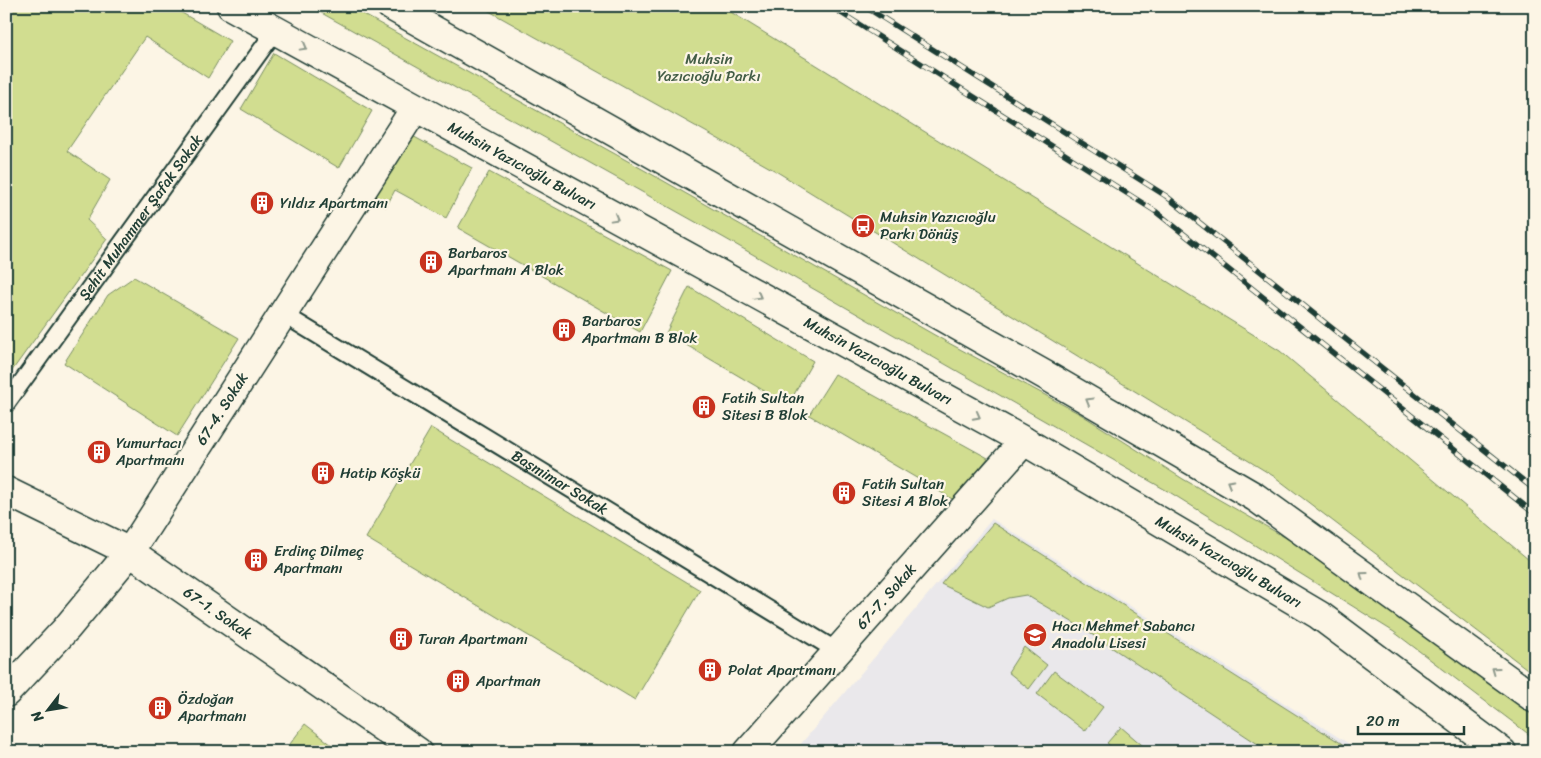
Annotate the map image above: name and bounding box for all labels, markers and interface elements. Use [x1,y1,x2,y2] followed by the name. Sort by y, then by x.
[299,41,308,51] one-way arrow
[657,46,761,89] park label: Muhsin Yazıcıoğlu Parkı
[443,114,601,217] street label: Muhsin Yazıcıoğlu Bulvarı
[72,128,210,306] street label: Şehit Muhammer Şafak Sokak
[249,190,275,216] building icon: Yıldız Apartmanı
[280,190,388,216] place label: Yıldız Apartmanı
[880,204,996,247] place label: Muhsin Yazıcıoğlu Parkı Dönüş
[610,212,619,222] one-way arrow
[850,213,876,239] bus stop icon: Muhsin Yazıcıoğlu Parkı Dönüş
[447,240,564,283] place label: Barbaros Apartmanı A Blok
[418,249,444,275] building icon: Barbaros Apartmanı A Blok
[752,290,761,300] one-way arrow
[581,308,698,351] place label: Barbaros Apartmanı B Blok
[799,310,957,412] street label: Muhsin Yazıcıoğlu Bulvarı
[551,317,577,343] building icon: Barbaros Apartmanı B Blok
[189,367,255,451] street label: 67-4. Sokak
[722,385,809,428] place label: Fatih Sultan Sitesi B Blok
[691,394,717,420] building icon: Fatih Sultan Sitesi B Blok
[1086,397,1095,407] one-way arrow
[972,410,981,420] one-way arrow
[115,430,185,473] place label: Yumurtacı Apartmanı
[86,439,112,465] building icon: Yumurtacı Apartmanı
[506,443,613,522] street label: Başmimar Sokak
[310,460,336,486] building icon: Hatip Köşkü
[340,460,421,486] place label: Hatip Köşkü
[862,471,949,514] place label: Fatih Sultan Sitesi A Blok
[1226,479,1235,489] one-way arrow
[831,480,857,506] building icon: Fatih Sultan Sitesi A Blok
[1150,508,1307,615] street label: Muhsin Yazıcıoğlu Bulvarı
[273,538,364,581] place label: Erdinç Dilmeç Apartmanı
[243,547,269,573] building icon: Erdinç Dilmeç Apartmanı
[849,557,923,636] street label: 67-7. Sokak
[1359,572,1369,581] one-way arrow
[178,580,258,646] street label: 67-1. Sokak
[1051,613,1195,656] place label: Hacı Mehmet Sabancı Anadolu Lisesi
[1022,622,1048,648] school or university icon: Hacı Mehmet Sabancı Anadolu Lisesi
[388,626,414,652] building icon: Turan Apartmanı
[418,626,528,652] place label: Turan Apartmanı
[697,657,723,683] building icon: Polat Apartmanı
[728,657,836,683] place label: Polat Apartmanı
[1491,667,1501,676] one-way arrow
[445,668,471,694] building icon: Apartman
[475,668,541,694] place label: Apartman
[22,686,72,736] north arrow
[177,686,247,729] place label: Özdoğan Apartmanı
[147,695,173,721] building icon: Özdoğan Apartmanı
[1358,703,1465,735] scale bar
[24,706,51,728] text: N
[1366,708,1400,734] text: 20 m

